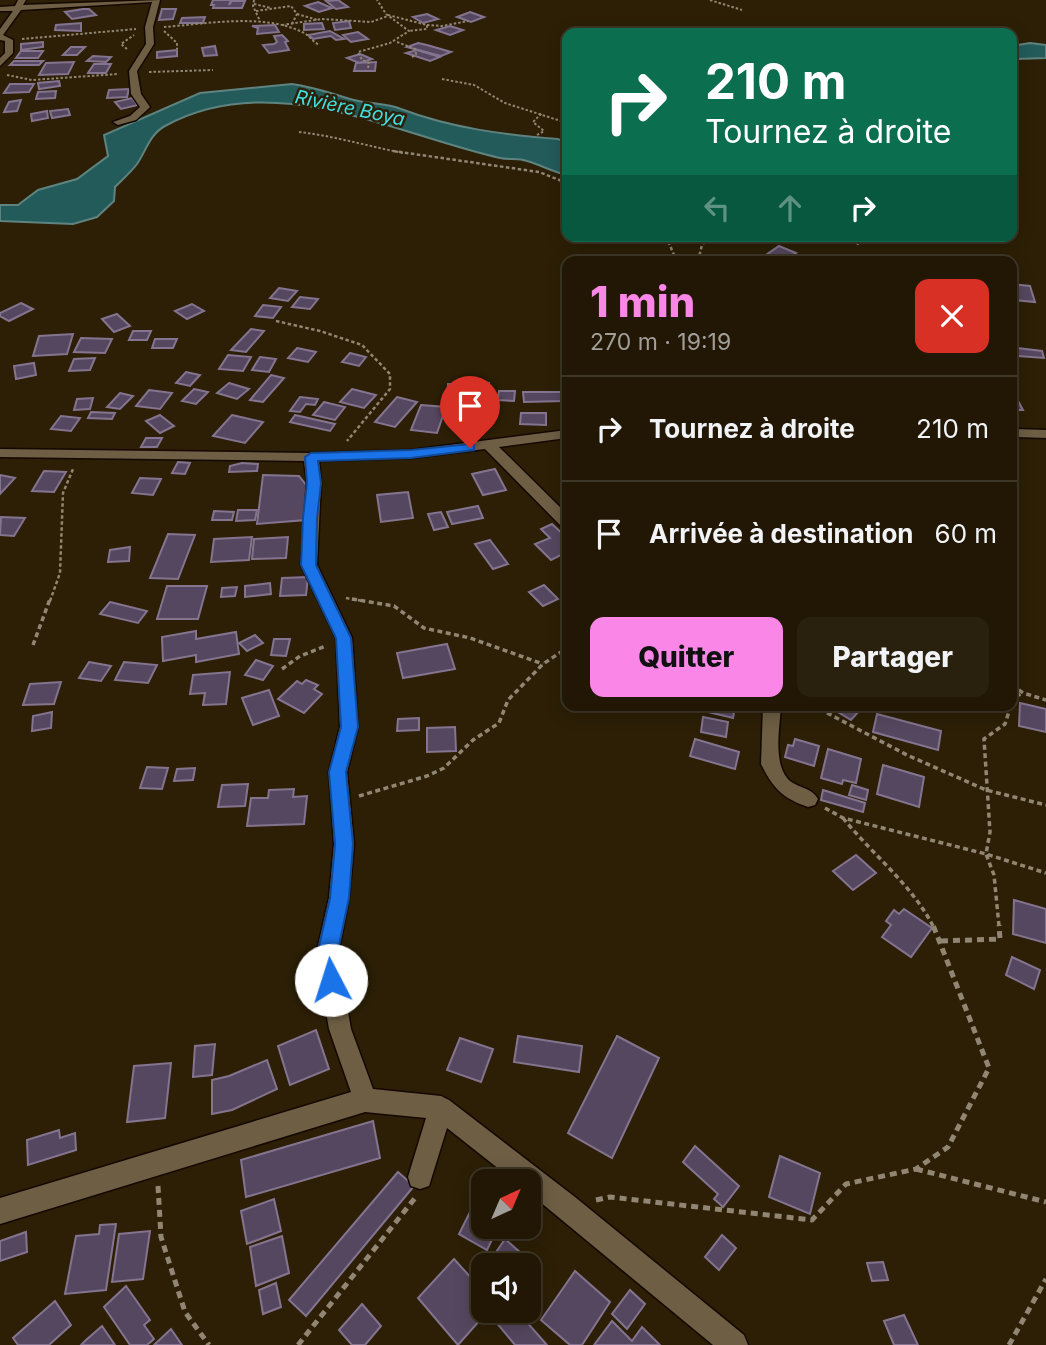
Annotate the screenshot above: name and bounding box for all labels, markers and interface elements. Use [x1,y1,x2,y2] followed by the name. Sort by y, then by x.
[705,52,846,111] text: 210 m
[590,56,681,147] icon: right
[293,85,407,131] water label: Rivière Boya
[705,112,951,151] text: Tournez à droite
[698,189,736,227] icon: left
[771,189,809,227] icon: ahead
[844,189,882,227] icon: right
[590,276,695,327] text: 1 min
[915,279,989,353] button: close
[590,328,731,356] text: 270 m · 19:19
[440,376,500,448] pin
[451,387,489,425] icon: arrive
[590,410,628,448] icon: right
[649,413,855,444] text: Tournez à droite
[916,413,989,444] text: 210 m
[590,515,628,553] icon: arrive
[649,518,914,549] text: Arrivée à destination
[935,518,997,549] text: 60 m
[590,617,783,697] button: Quitter
[797,617,989,697] button: Partager
[294,943,368,1017] position arrow
[471,1169,541,1239] north arrow
[471,1169,541,1323] map controls
[471,1253,541,1323] button: sound

